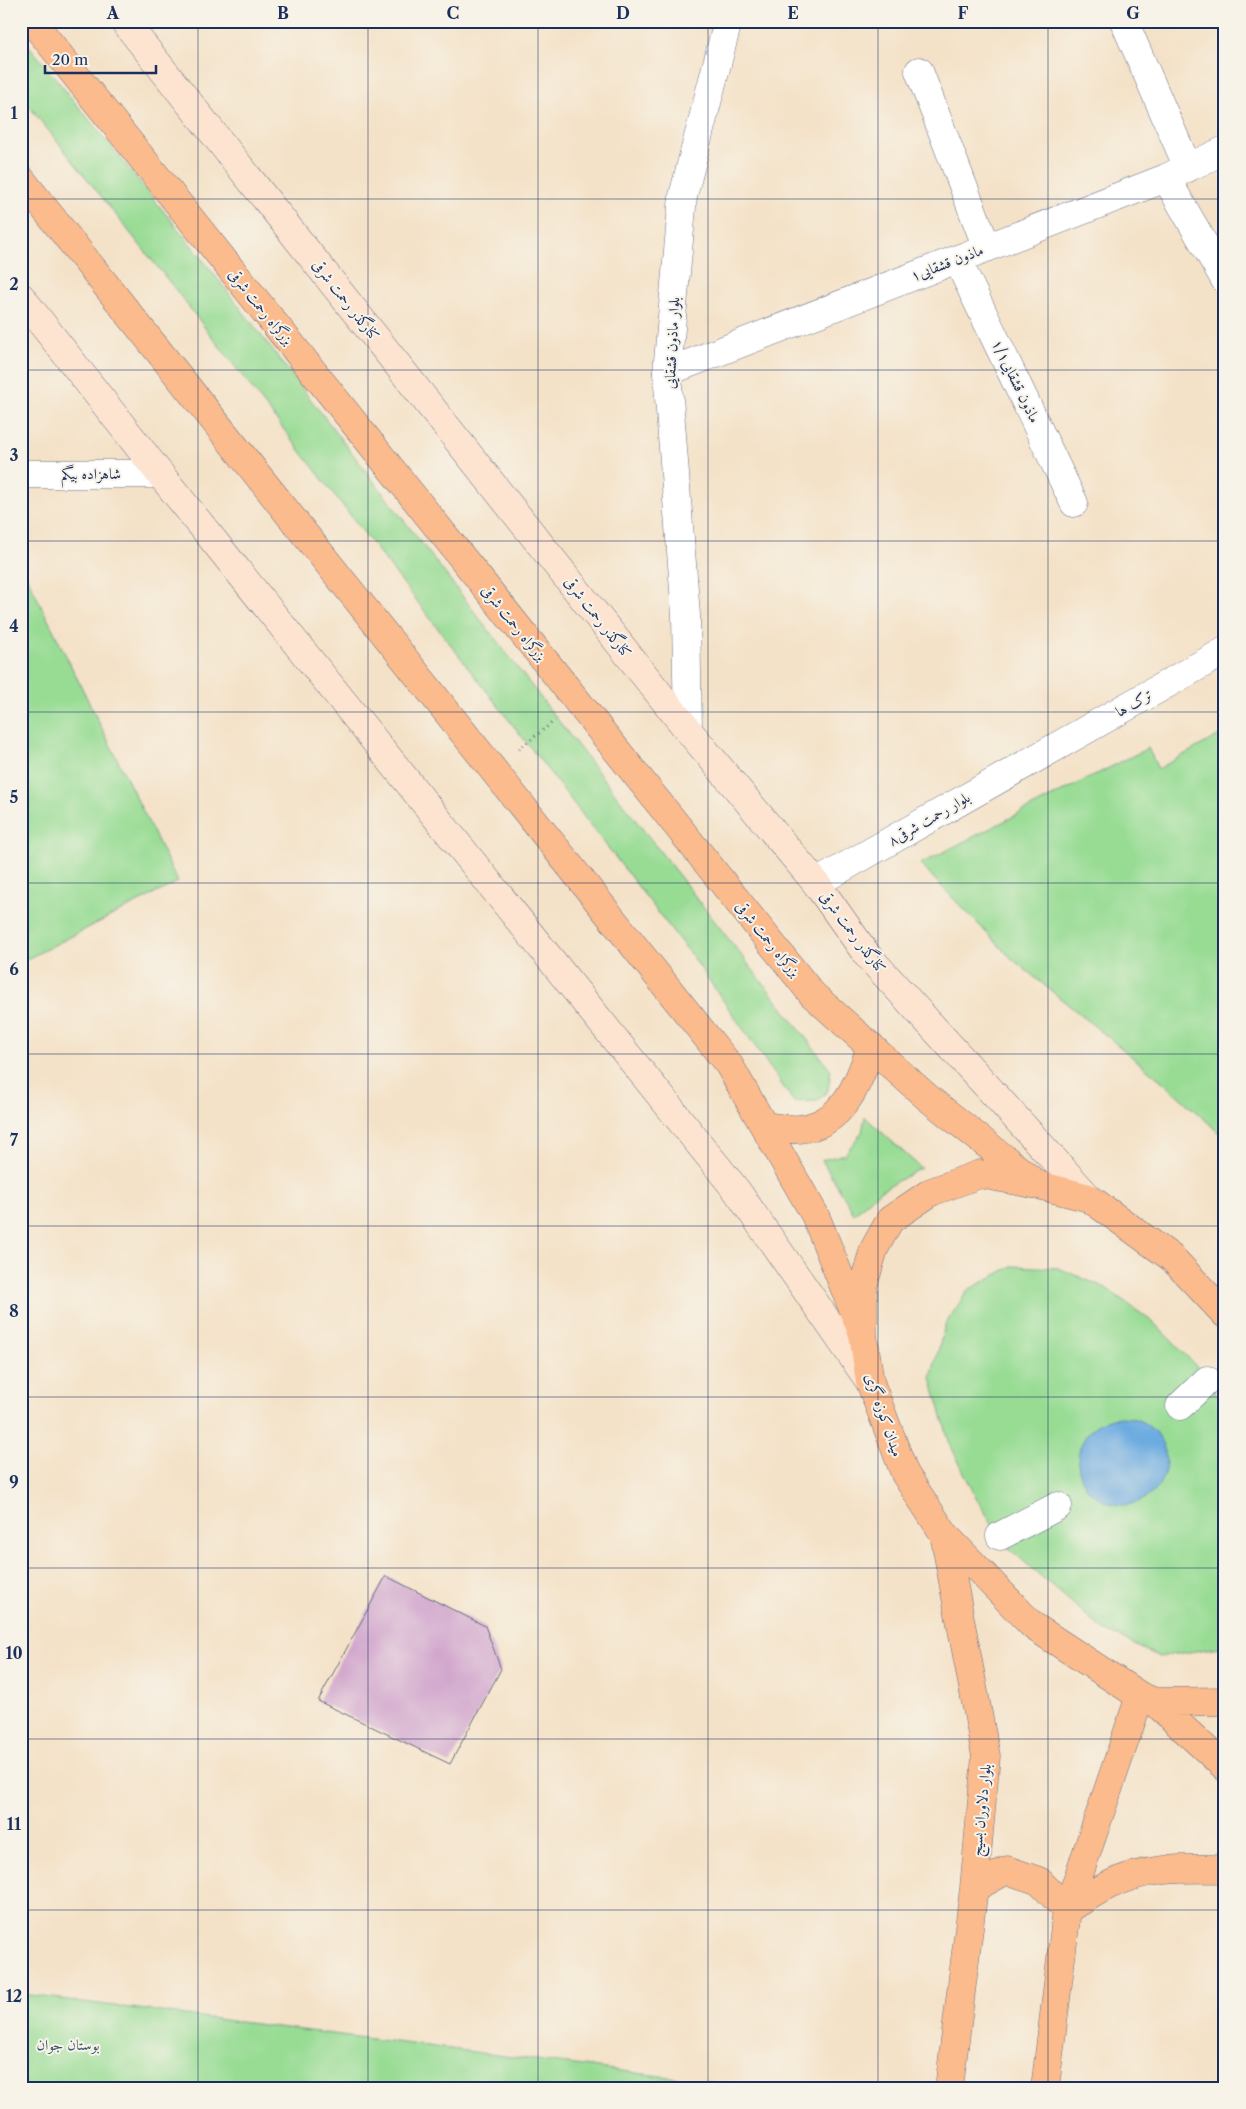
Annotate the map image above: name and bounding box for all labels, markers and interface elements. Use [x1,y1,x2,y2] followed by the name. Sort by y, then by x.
[106,3,120,23] text: A
[277,3,289,23] text: B
[447,3,459,23] text: C
[616,3,630,23] text: D
[787,3,799,23] text: E
[958,3,969,23] text: F
[1126,3,1140,23] text: G
[45,42,156,74] scale bar
[52,50,88,69] text: 20 m
[10,103,18,123] text: 1
[908,240,986,286] street label: ماذون قشقایی۱
[308,255,385,345] street label: کنارگذر رحمت شرقی
[224,265,298,350] street label: بزرگراه رحمت شرقی
[9,274,19,294] text: 2
[660,296,684,390] street label: بلوار ماذون قشقایی
[987,336,1045,426] street label: ماذون قشقایی۱/۱
[9,445,19,465] text: 3
[61,464,121,488] street label: شاهزاده بیگم
[560,572,637,662] street label: کنارگذر رحمت شرقی
[477,581,551,666] street label: بزرگراه رحمت شرقی
[9,616,19,636] text: 4
[1112,685,1155,721] street label: ترک ها
[10,787,19,807] text: 5
[884,787,974,851] street label: بلوار رحمت شرقی۸
[816,886,891,977] street label: کنارگذر رحمت شرقی
[731,897,805,982] street label: بزرگراه رحمت شرقی
[9,959,19,979] text: 6
[10,1130,19,1150] text: 7
[9,1301,19,1321] text: 8
[861,1371,908,1459] street label: میدان کوزه گری
[9,1472,19,1492] text: 9
[5,1643,23,1663] text: 10
[966,1763,1000,1858] street label: بلوار دلاوران بسیج
[7,1814,22,1834] text: 11
[6,1986,22,2006] text: 12
[36,2035,100,2054] park label: بوستان جوان

